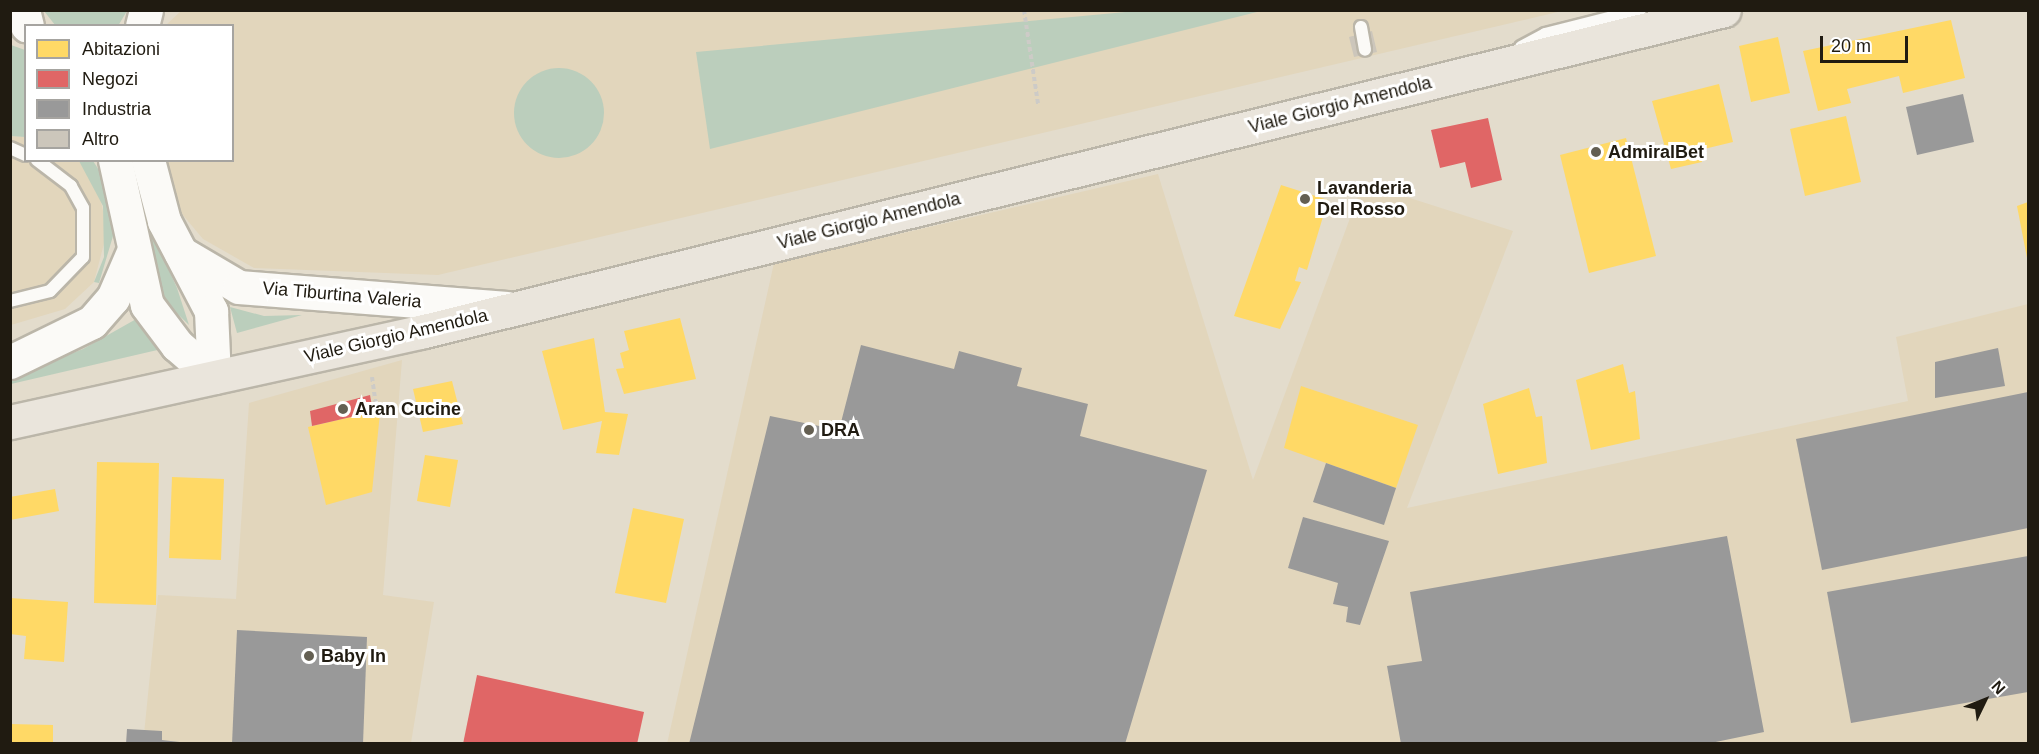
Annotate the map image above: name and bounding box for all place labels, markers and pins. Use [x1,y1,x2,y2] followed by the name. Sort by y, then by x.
[1608,141,1704,163] place label: AdmiralBet
[1589,145,1603,159] marker: AdmiralBet
[1317,178,1412,220] place label: Lavanderia Del Rosso
[1298,192,1312,206] marker: Lavanderia Del Rosso
[355,398,461,420] place label: Aran Cucine
[336,402,350,416] marker: Aran Cucine
[821,419,860,441] place label: DRA
[802,423,816,437] marker: DRA
[321,645,386,667] place label: Baby In
[302,649,316,663] marker: Baby In

